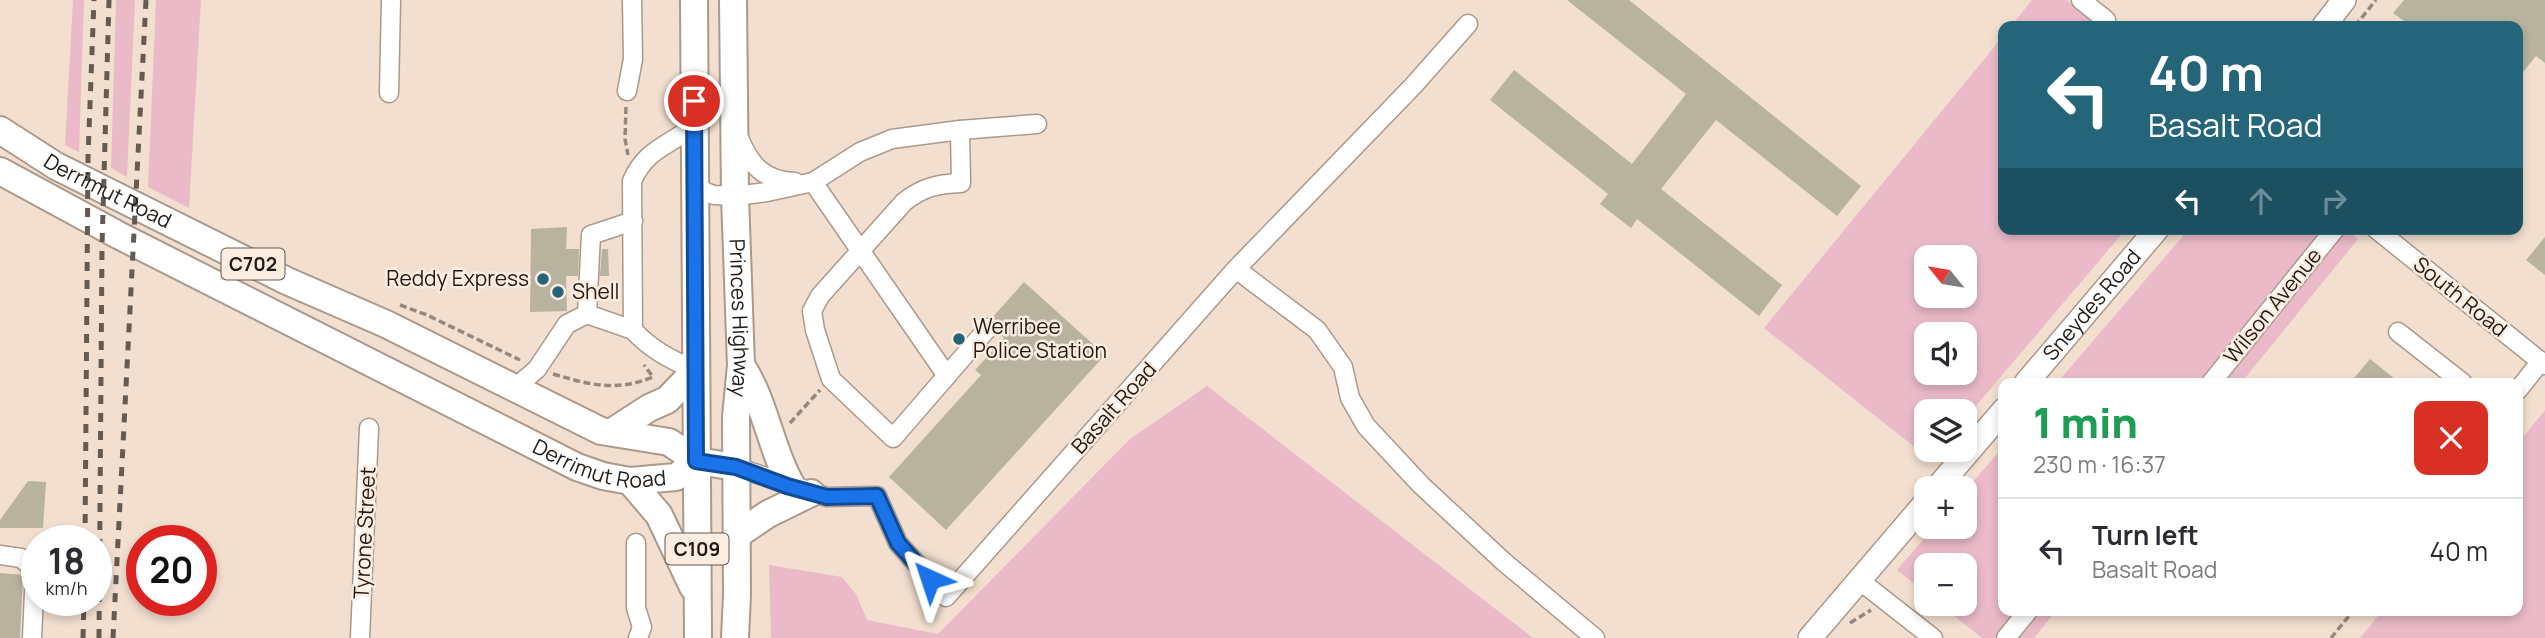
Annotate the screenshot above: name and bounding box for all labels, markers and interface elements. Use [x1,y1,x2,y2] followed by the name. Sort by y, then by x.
[2148,39,2264,106] text: 40 m
[2033,49,2124,140] icon: left
[664,71,724,131] pin
[675,82,713,120] icon: arrive
[2148,103,2323,147] text: Basalt Road
[39,147,176,234] street label: Derrimut Road
[2169,182,2207,220] icon: left
[2242,182,2280,220] icon: ahead
[2315,182,2353,220] icon: right
[724,238,756,398] street label: Princes Highway
[2217,242,2327,369] street label: Wilson Avenue
[2036,243,2147,366] street label: Sneydes Road
[1914,245,1978,308] north arrow
[1914,245,1977,616] map controls
[222,248,284,280] road number: C702
[2408,250,2513,343] street label: South Road
[386,264,529,292] place label: Reddy Express
[535,271,551,287] marker: Reddy Express
[572,277,620,305] place label: Shell
[550,284,566,300] marker: Shell
[973,312,1107,364] place label: Werribee Police Station
[1914,322,1977,385] button: sound
[951,331,967,347] marker: Werribee Police Station
[1065,355,1162,459] street label: Basalt Road
[2033,393,2138,451] text: 1 min
[1914,399,1977,462] button: layers
[2414,401,2488,475] button: close
[528,432,667,494] street label: Derrimut Road
[2033,448,2166,480] text: 230 m · 16:37
[347,466,381,600] street label: Tyrone Street
[1914,476,1977,539] button: +
[2092,517,2199,553] text: Turn left
[126,525,217,616] speed limit sign: 20
[2033,532,2071,570] icon: left
[2430,533,2488,569] text: 40 m
[666,534,728,564] road number: C109
[48,537,85,585] text: 18
[893,542,967,616] position arrow
[1914,553,1977,616] button: −
[2092,553,2217,585] text: Basalt Road
[46,576,87,600] text: km/h

